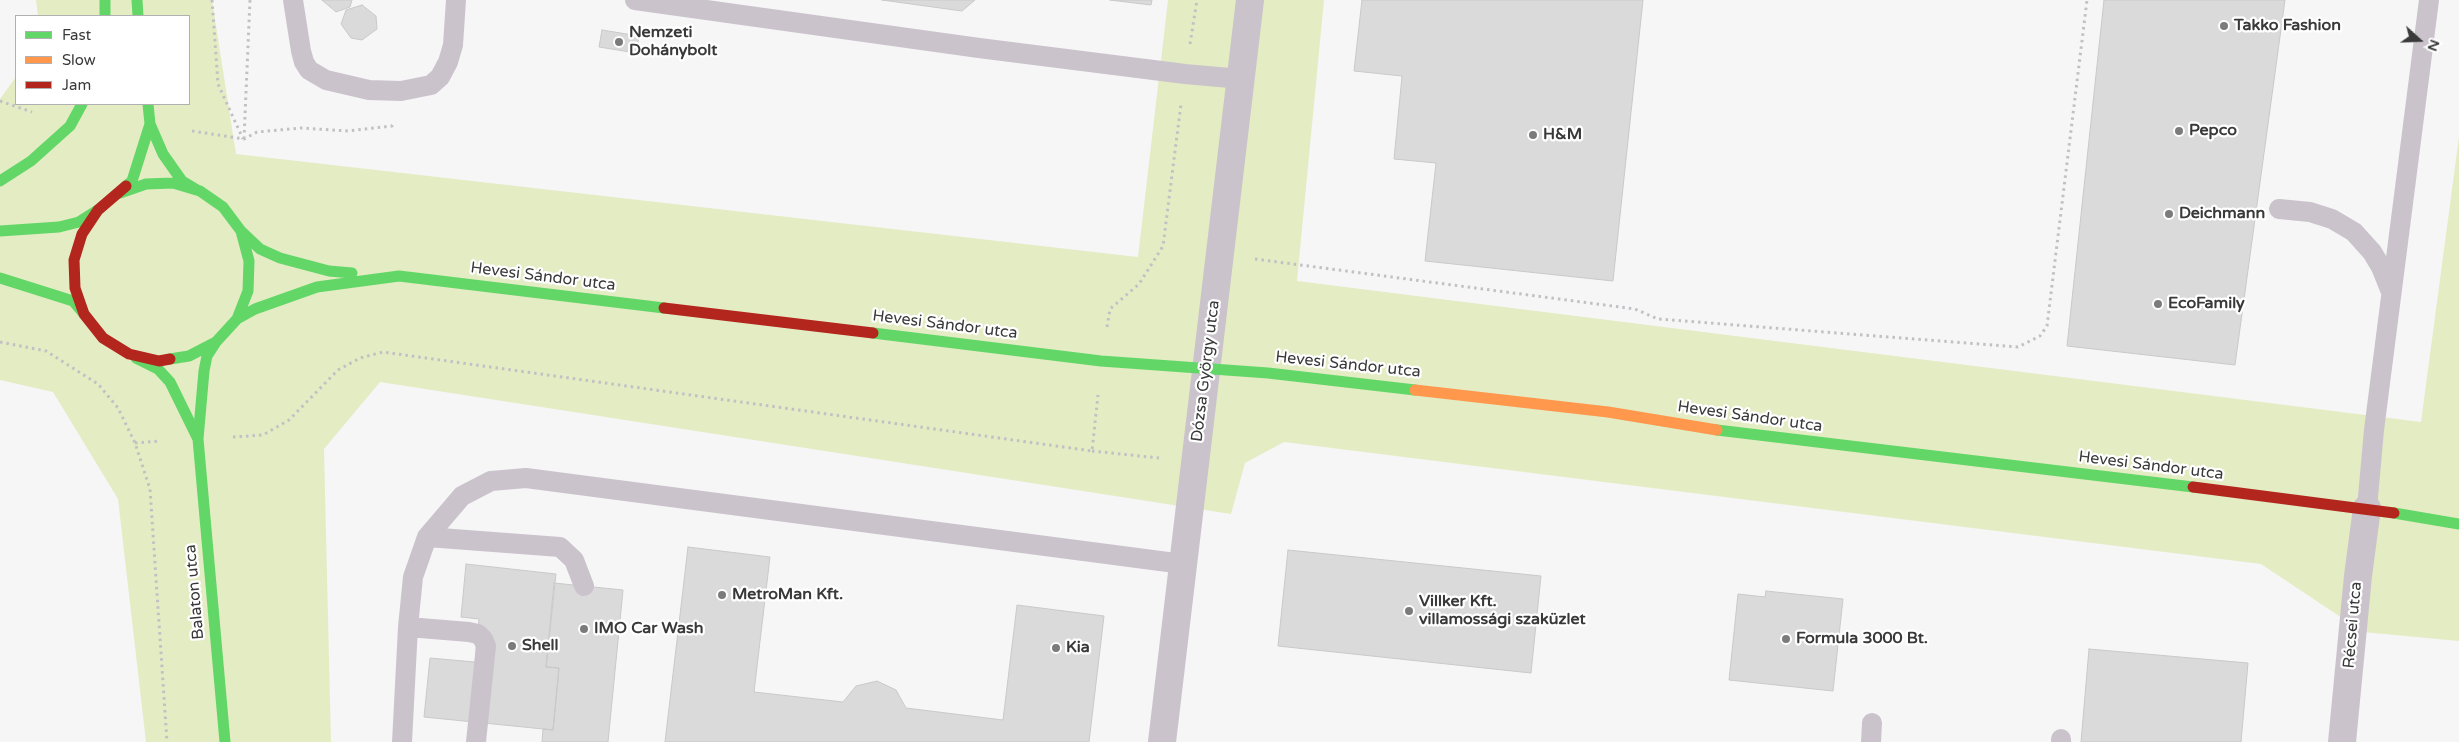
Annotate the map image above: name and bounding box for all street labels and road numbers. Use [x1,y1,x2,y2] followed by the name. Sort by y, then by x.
[469,259,617,295] street label: Hevesi Sándor utca
[1188,299,1224,443] street label: Dózsa György utca
[871,307,1019,343] street label: Hevesi Sándor utca
[1274,348,1422,382] street label: Hevesi Sándor utca
[1676,397,1824,437] street label: Hevesi Sándor utca
[2077,448,2225,484] street label: Hevesi Sándor utca
[181,543,209,641] street label: Balaton utca
[2340,581,2366,669] street label: Récsei utca

